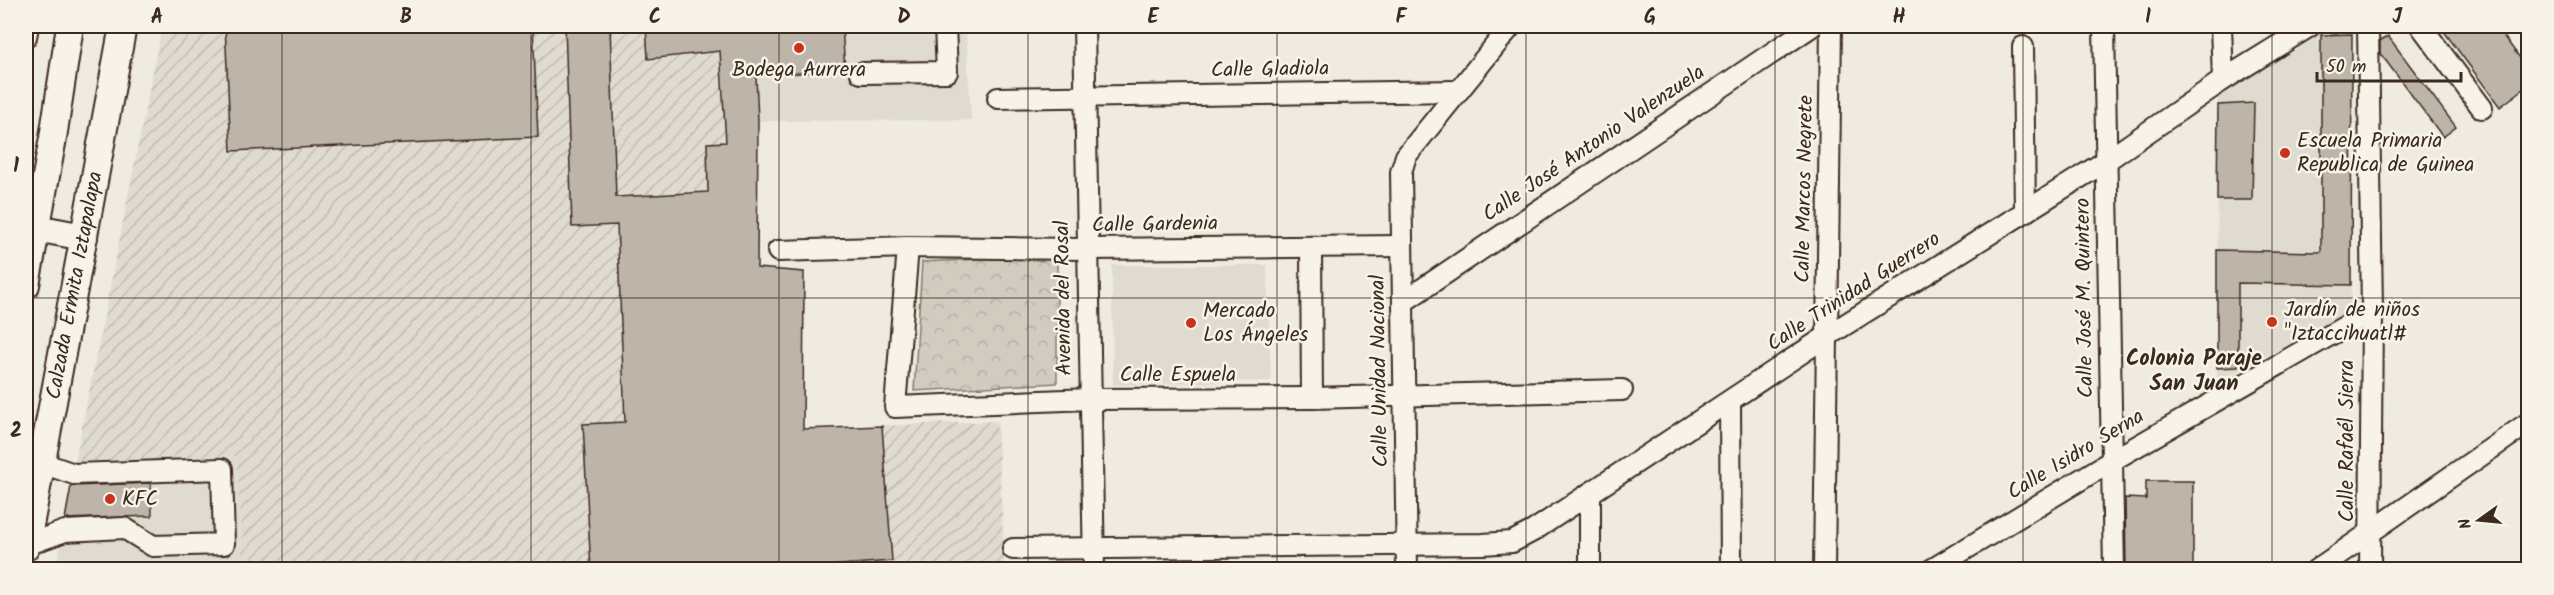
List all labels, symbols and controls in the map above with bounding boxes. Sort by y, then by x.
text: A [151,2,163,34]
text: B [400,2,412,34]
text: C [649,2,661,34]
text: D [897,2,911,34]
text: E [1147,2,1159,34]
text: F [1396,2,1408,34]
text: G [1644,2,1656,34]
text: H [1892,2,1906,34]
text: I [2145,2,2151,34]
text: J [2392,2,2403,34]
marker: Bodega Aurrera [792,41,806,55]
scale bar [2317,45,2461,83]
street label: Calle Gladiola [1211,52,1329,88]
text: 50 m [2326,53,2366,82]
place label: Bodega Aurrera [732,54,866,87]
street label: Calle José Antonio Valenzuela [1476,57,1712,231]
street label: Calle Marcos Negrete [1787,94,1823,283]
place label: Escuela Primaria Republica de Guinea [2297,125,2474,182]
marker: Escuela Primaria Republica de Guinea [2278,146,2292,160]
text: 1 [13,151,19,183]
street label: Calzada Ermita Iztapalapa [37,169,112,402]
street label: Calle José M. Quintero [2067,198,2103,398]
street label: Calle Gardenia [1092,207,1218,243]
street label: Avenida del Rosal [1046,220,1082,376]
street label: Calle Trinidad Guerrero [1761,223,1947,361]
street label: Calle Unidad Nacional [1362,274,1398,468]
place label: Jardín de niños "Iztaccihuatl# [2284,294,2420,351]
place label: Mercado Los Ángeles [1203,295,1308,352]
marker: Jardín de niños "Iztaccihuatl# [2265,315,2279,329]
marker: Mercado Los Ángeles [1184,316,1198,330]
district label: Colonia Paraje San Juan [2126,342,2262,402]
street label: Calle Espuela [1120,359,1236,392]
street label: Calle Rafaél Sierra [2331,360,2364,522]
street label: Calle Isidro Serna [2001,401,2151,509]
text: 2 [10,416,22,448]
place label: KFC [122,483,158,516]
north arrow [2449,490,2509,550]
marker: KFC [103,492,117,506]
text: N [2453,515,2479,532]

